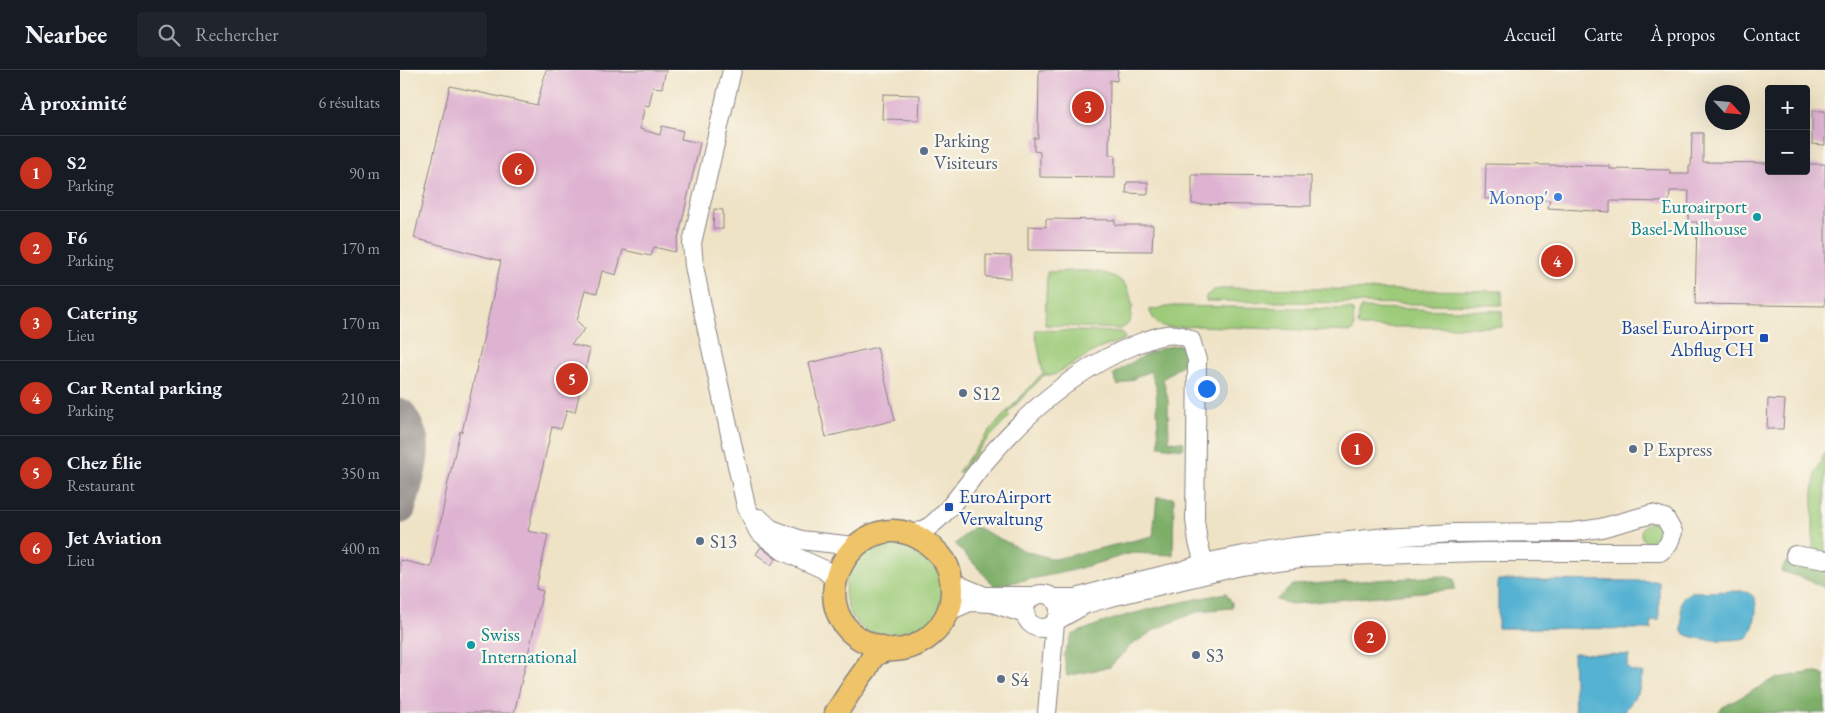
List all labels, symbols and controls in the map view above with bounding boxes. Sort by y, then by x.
search box [137,12,487,57]
text: Nearbee [25,19,107,50]
icon: search [155,21,183,49]
text: Rechercher [195,22,279,47]
text: Accueil [1504,23,1556,46]
text: Carte [1584,23,1623,46]
text: À propos [1651,23,1715,46]
text: Contact [1743,23,1800,46]
north arrow [1705,85,1750,130]
map controls [1765,85,1810,175]
button: + [1765,85,1810,130]
pin: 3 [1072,88,1104,126]
text: À proximité [20,89,127,116]
text: 6 résultats [318,92,380,113]
place label: Parking Visiteurs [934,128,998,175]
button: − [1765,130,1810,175]
marker: Parking Visiteurs [918,145,930,157]
text: S2 [67,150,86,175]
pin: 6 [502,150,534,188]
text: 1 [32,163,40,184]
text: 90 m [349,163,380,184]
text: Parking [67,175,114,196]
place label: Monop' [1489,185,1548,210]
marker: Monop' [1552,191,1564,203]
place label: Euroairport Basel-Mulhouse [1631,194,1747,241]
marker: Euroairport Basel-Mulhouse [1751,211,1763,223]
text: F6 [67,225,87,250]
text: 2 [32,238,40,259]
text: 170 m [341,238,380,259]
pin: 4 [1541,242,1573,280]
text: Parking [67,250,114,271]
text: Catering [67,300,137,325]
text: 3 [32,313,40,334]
text: 170 m [341,313,380,334]
place label: Basel EuroAirport Abflug CH [1621,315,1754,362]
text: Lieu [67,325,95,346]
marker: Basel EuroAirport Abflug CH [1758,332,1770,344]
pin: 5 [556,360,588,398]
text: Car Rental parking [67,375,222,400]
your location [1194,376,1220,402]
place label: S12 [973,381,1000,406]
marker: S12 [957,387,969,399]
text: 4 [32,388,40,409]
text: 210 m [341,388,380,409]
text: Parking [67,400,114,421]
pin: 1 [1341,430,1373,468]
place label: P Express [1643,437,1712,462]
marker: P Express [1627,443,1639,455]
text: Chez Élie [67,450,142,475]
text: 5 [32,463,40,484]
text: 350 m [341,463,380,484]
text: Restaurant [67,475,135,496]
place label: EuroAirport Verwaltung [959,484,1051,531]
marker: EuroAirport Verwaltung [943,501,955,513]
text: Jet Aviation [67,525,162,550]
place label: S13 [710,529,737,554]
marker: S13 [694,535,706,547]
text: 6 [32,538,40,559]
text: 400 m [341,538,380,559]
text: Lieu [67,550,95,571]
pin: 2 [1354,618,1386,656]
place label: Swiss International [481,622,577,669]
marker: Swiss International [465,639,477,651]
place label: S3 [1206,643,1224,668]
marker: S3 [1190,649,1202,661]
place label: S4 [1011,667,1030,692]
marker: S4 [995,673,1007,685]

